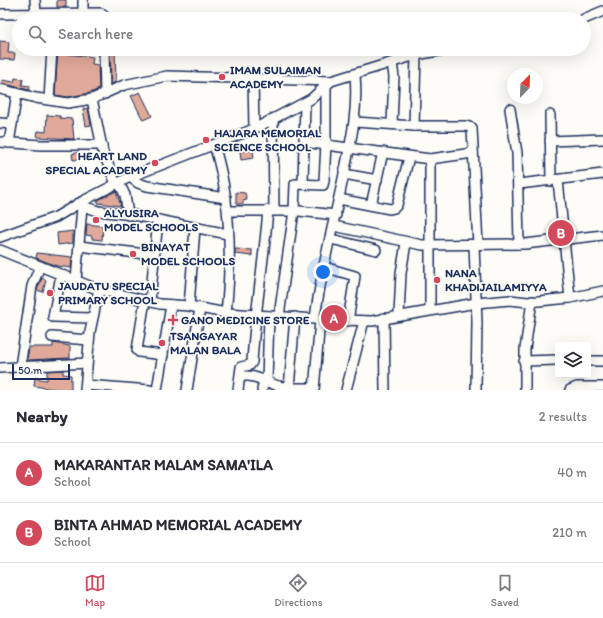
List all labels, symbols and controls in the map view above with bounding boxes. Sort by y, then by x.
search box [12,12,591,56]
icon: search [26,23,48,45]
text: Search here [58,25,133,43]
place label: IMAM SULAIMAN ACADEMY [229,63,321,91]
north arrow [507,68,543,104]
marker: IMAM SULAIMAN ACADEMY [217,72,227,82]
place label: HAJARA MEMORIAL SCIENCE SCHOOL [214,126,322,154]
marker: HAJARA MEMORIAL SCIENCE SCHOOL [201,135,211,145]
place label: HEART LAND SPECIAL ACADEMY [46,149,147,177]
marker: HEART LAND SPECIAL ACADEMY [150,158,160,168]
place label: ALYUSIRA MODEL SCHOOLS [103,206,198,234]
marker: ALYUSIRA MODEL SCHOOLS [91,215,101,225]
pin: B [548,218,574,248]
place label: BINAYAT MODEL SCHOOLS [141,240,235,268]
marker: BINAYAT MODEL SCHOOLS [128,249,138,259]
your location [313,262,333,282]
place label: NANA KHADIJAILAMIYYA [445,266,547,294]
marker: NANA KHADIJAILAMIYYA [432,275,442,285]
place label: JAUDATU SPECIAL PRIMARY SCHOOL [57,279,159,307]
marker: JAUDATU SPECIAL PRIMARY SCHOOL [45,288,55,298]
pin: A [321,303,347,333]
place label: GANO MEDICINE STORE [181,313,310,327]
marker: GANO MEDICINE STORE [168,315,178,325]
place label: TSANGAYAR MALAN BALA [169,329,241,357]
marker: TSANGAYAR MALAN BALA [157,338,167,348]
map controls [555,342,591,378]
button: layers [555,342,591,378]
scale bar [12,362,70,381]
text: 50 m [18,364,42,377]
text: Nearby [16,406,68,426]
text: 2 results [539,409,587,424]
text: MAKARANTAR MALAM SAMA'ILA [54,456,273,474]
text: A [25,465,33,480]
text: 40 m [557,465,587,480]
text: School [54,474,91,489]
text: BINTA AHMAD MEMORIAL ACADEMY [54,516,302,534]
text: B [25,525,33,540]
text: 210 m [552,525,587,540]
text: School [54,534,91,549]
tab: Map [84,572,106,609]
tab: Directions [274,572,323,609]
tab: Saved [491,572,519,609]

